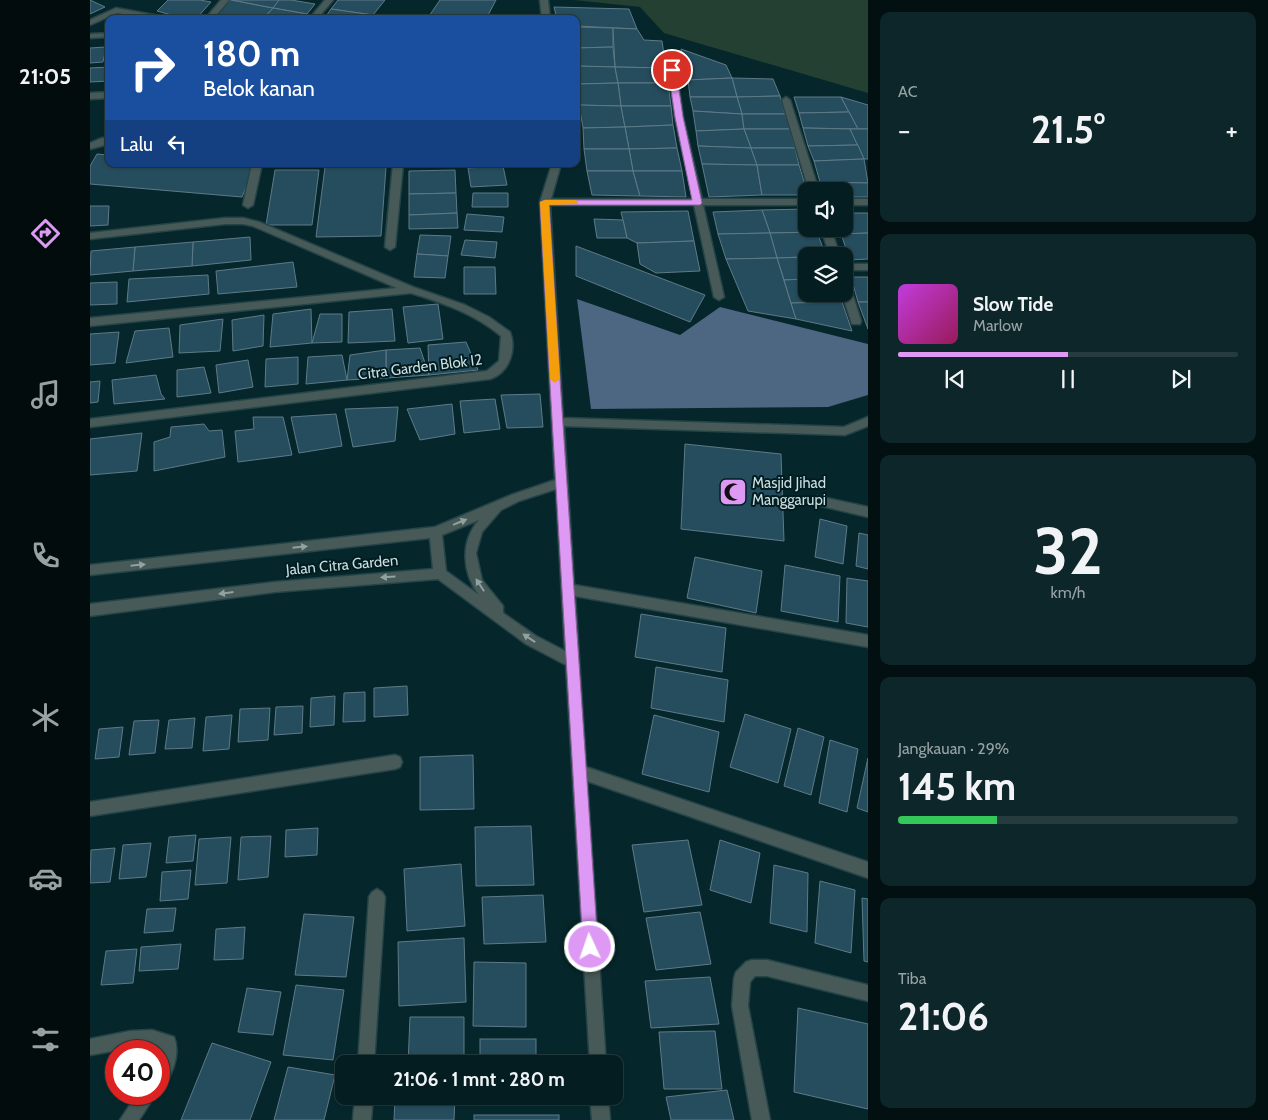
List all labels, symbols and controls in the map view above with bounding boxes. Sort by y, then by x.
text: 180 m [203,32,300,75]
icon: right [120,35,185,100]
pin [651,49,693,91]
icon: arrive [658,56,686,84]
text: 21:05 [19,63,71,90]
text: Belok kanan [203,75,315,102]
text: AC [898,82,918,101]
text: 21.5° [1031,106,1105,153]
text: − [898,113,910,147]
text: + [1226,113,1238,147]
icon: left [163,130,191,158]
text: Lalu [120,133,153,156]
map controls [798,182,853,302]
button: sound [798,182,853,237]
icon: directions [28,216,63,251]
button: layers [798,247,853,302]
text: Slow Tide [973,293,1053,316]
text: Marlow [973,316,1023,335]
street label: Citra Garden Blok I2 [357,350,483,384]
icon: previous [941,365,969,393]
icon: pause [1054,365,1082,393]
icon: next [1167,365,1195,393]
icon: music [28,377,63,412]
place label: Masjid Jihad Manggarupi [752,474,826,509]
mosque icon: Masjid Jihad Manggarupi [718,477,748,507]
text: 32 [1033,511,1103,590]
one-way arrow [453,518,468,526]
icon: phone [28,538,63,573]
one-way arrow [292,543,308,551]
street label: Jalan Citra Garden [284,551,399,579]
one-way arrow [131,561,147,569]
one-way arrow [379,573,395,581]
one-way arrow [475,579,484,592]
text: km/h [1050,583,1086,602]
one-way arrow [218,589,234,597]
one-way arrow [522,633,536,643]
icon: climate [28,700,63,735]
text: Jangkauan · 29% [898,739,1009,758]
text: 145 km [898,763,1016,810]
icon: car [28,861,63,896]
position arrow [563,920,615,972]
text: Tiba [898,969,926,988]
text: 21:06 [898,993,989,1040]
icon: filters [28,1022,63,1057]
speed limit sign: 40 [105,1040,170,1105]
text: 21:06 · 1 mnt · 280 m [393,1068,565,1091]

